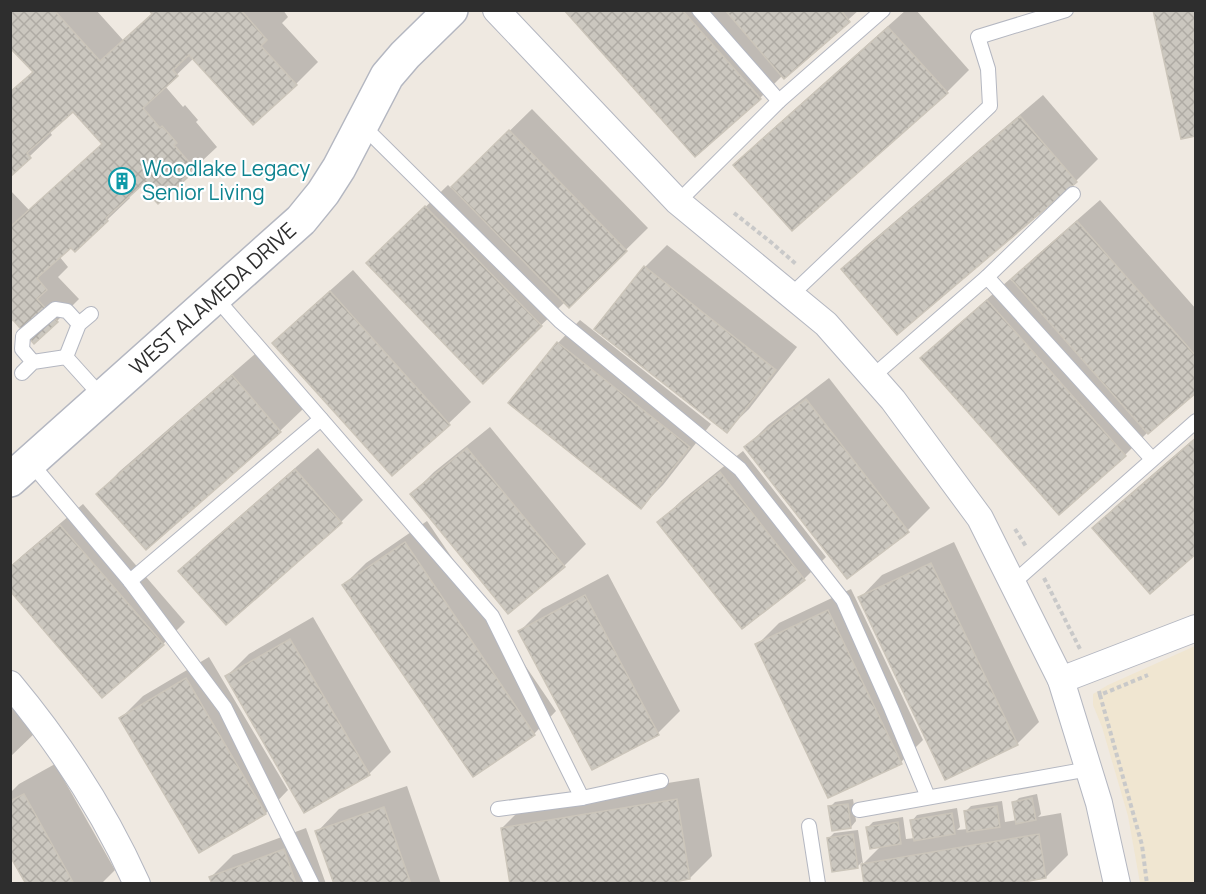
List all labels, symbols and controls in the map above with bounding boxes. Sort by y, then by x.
place label: Woodlake Legacy Senior Living [142,154,310,206]
building icon: Woodlake Legacy Senior Living [107,166,137,196]
street label: WEST ALAMEDA DRIVE [123,216,302,381]

